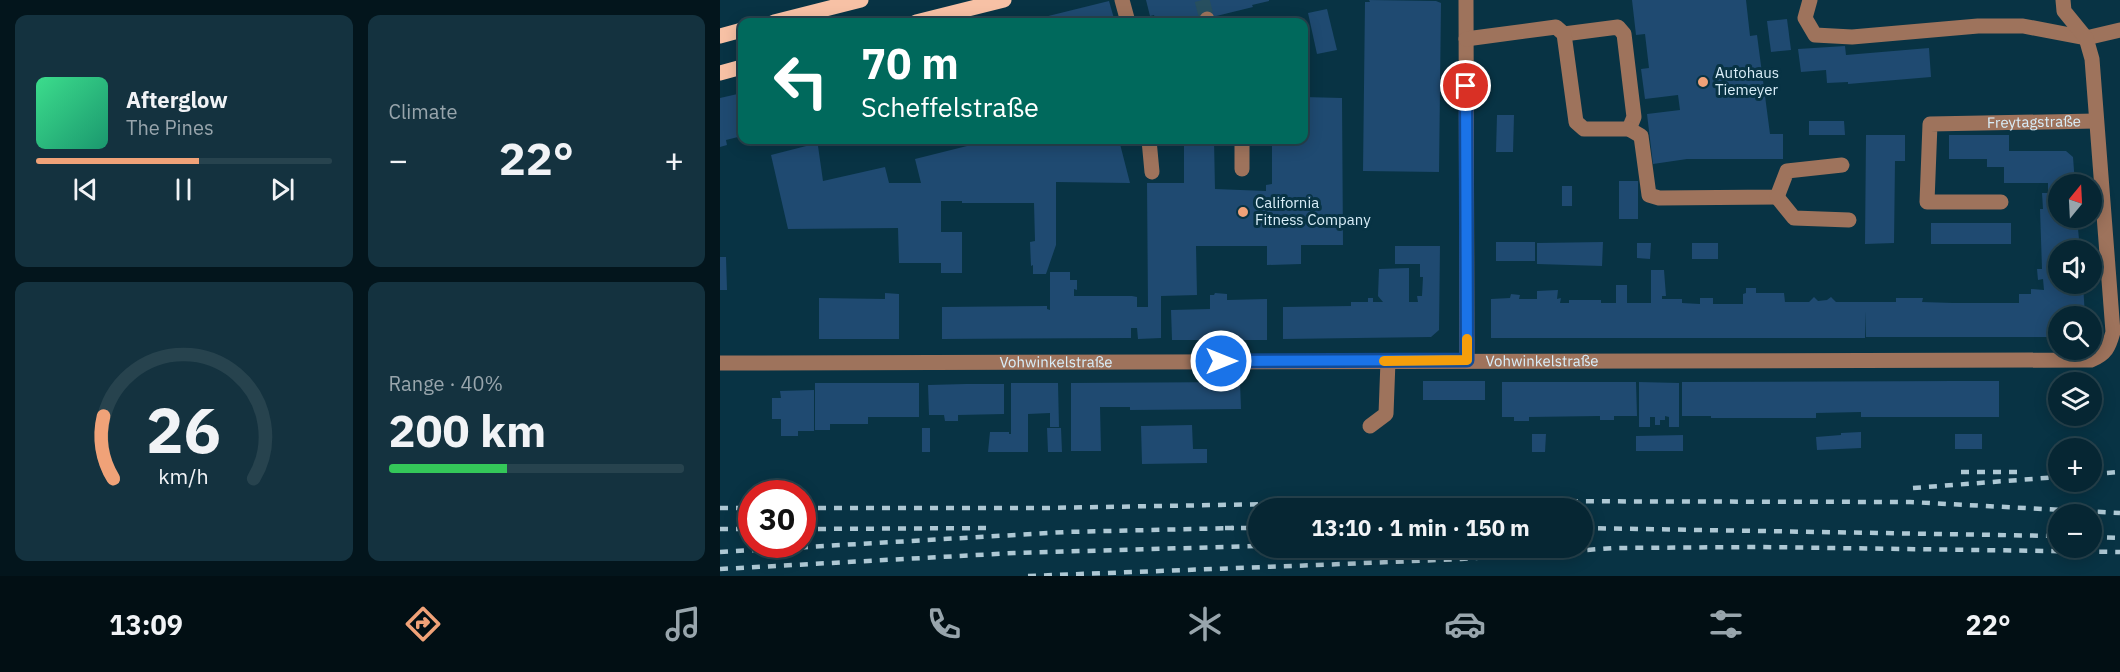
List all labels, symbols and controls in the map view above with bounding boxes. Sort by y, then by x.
text: 70 m [861,36,959,91]
icon: left [762,42,840,120]
pin [1440,60,1491,111]
place label: Autohaus Tiemeyer [1715,63,1779,99]
icon: arrive [1449,69,1482,102]
marker: Autohaus Tiemeyer [1696,75,1710,89]
text: Afterglow [126,85,228,114]
text: Scheffelstraße [861,89,1039,124]
text: Climate [389,98,457,125]
street label: Freytagstraße [1987,111,2081,132]
text: The Pines [126,114,214,141]
text: 22° [499,129,574,187]
text: − [389,138,408,181]
text: + [664,138,684,181]
icon: previous [69,173,102,206]
icon: pause [167,173,200,206]
icon: next [266,173,299,206]
north arrow [2048,174,2102,228]
map controls [2048,174,2102,558]
place label: California Fitness Company [1255,193,1371,229]
marker: California Fitness Company [1236,205,1250,219]
button: sound [2048,240,2102,294]
button: search [2048,306,2102,360]
position arrow [1189,329,1253,393]
street label: Vohwinkelstraße [1485,351,1599,370]
street label: Vohwinkelstraße [999,352,1113,371]
text: Range · 40% [389,370,503,397]
button: layers [2048,372,2102,426]
text: 26 [146,389,221,470]
text: 200 km [389,401,546,459]
button: + [2048,438,2102,492]
text: km/h [159,462,209,490]
speed limit sign: 30 [738,480,816,558]
button: − [2048,504,2102,558]
text: 13:10 · 1 min · 150 m [1311,513,1530,542]
icon: directions [402,603,444,645]
icon: music [662,603,704,645]
icon: phone [923,603,965,645]
icon: climate [1184,603,1226,645]
icon: car [1444,603,1486,645]
icon: filters [1705,603,1747,645]
text: 13:09 [109,607,183,642]
text: 22° [1966,607,2011,642]

